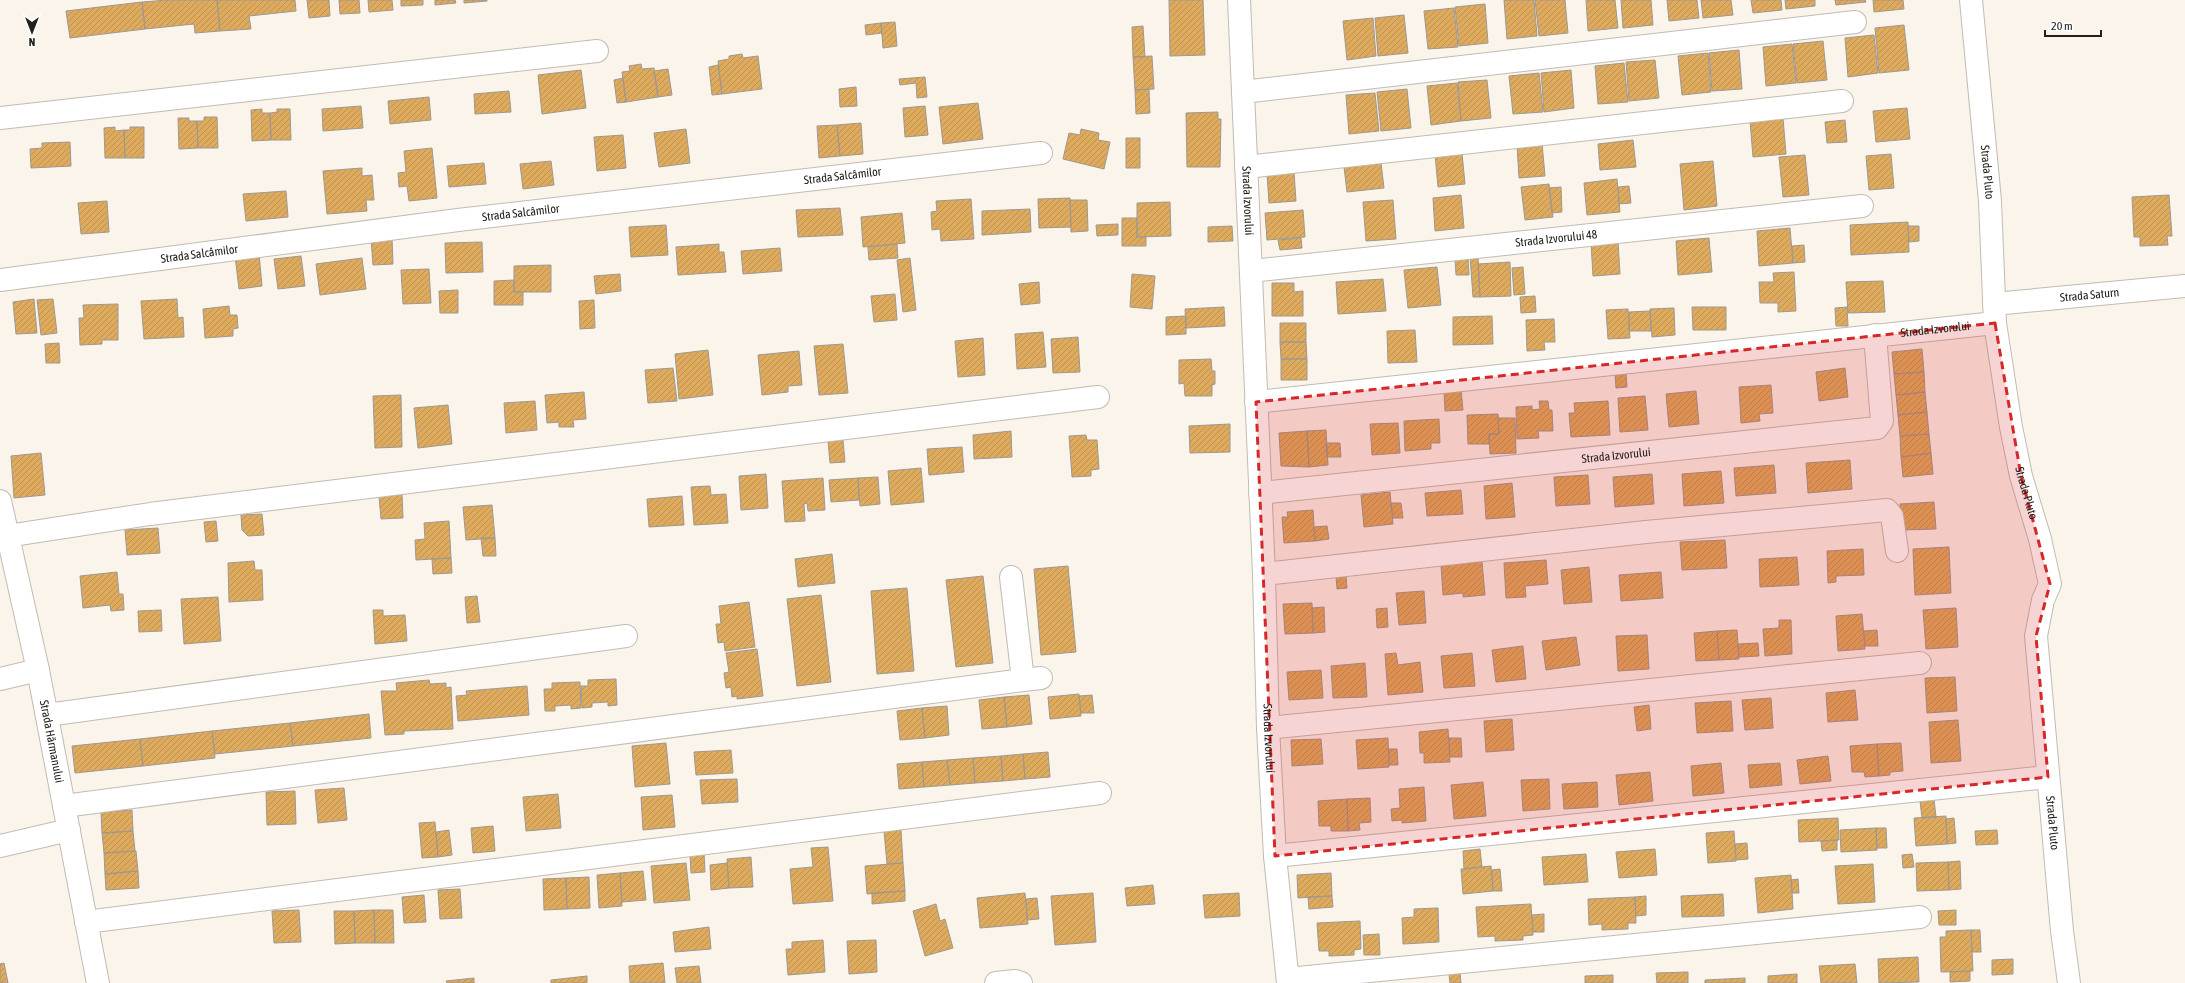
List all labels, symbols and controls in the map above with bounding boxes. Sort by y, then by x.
north arrow [12,12,52,52]
scale bar [2045,12,2101,38]
text: 20 m [2051,19,2073,33]
text: N [29,36,35,48]
street label: Strada Pluto [1978,145,1997,200]
street label: Strada Salcâmilor [803,164,882,187]
street label: Strada Izvorului [1239,166,1256,236]
street label: Strada Salcâmilor [481,201,561,224]
street label: Strada Izvorului 48 [1515,227,1598,250]
street label: Strada Salcâmilor [160,242,239,266]
street label: Strada Saturn [2059,285,2120,305]
street label: Strada Izvorului [1900,319,1970,340]
street label: Strada Izvorului [1581,445,1651,466]
street label: Strada Pluto [2012,465,2041,521]
street label: Strada Hărmanului [37,699,66,784]
street label: Strada Izvorului [1260,704,1277,773]
street label: Strada Pluto [2043,795,2062,851]

